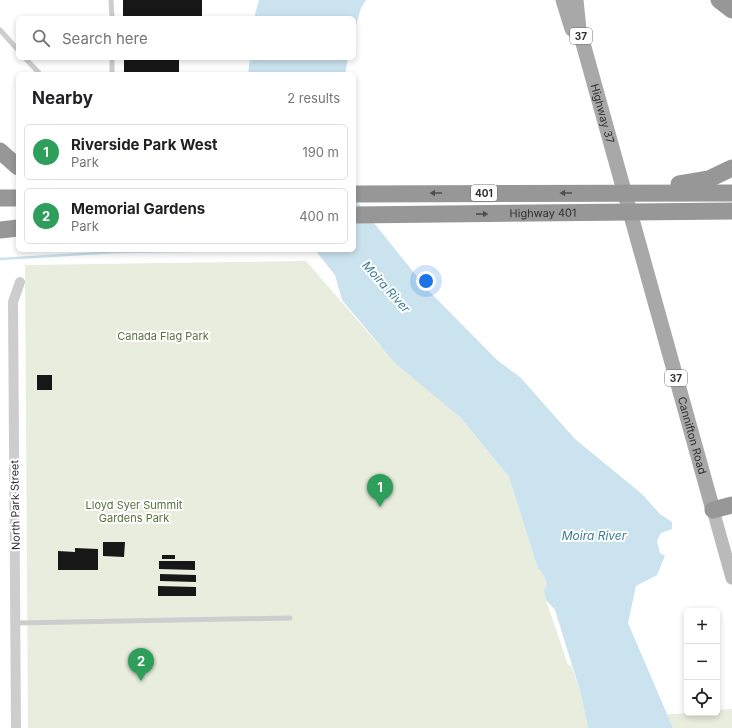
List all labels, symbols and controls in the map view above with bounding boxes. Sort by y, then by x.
search box [16,16,356,60]
icon: search [30,27,52,49]
road number: 37 [570,28,592,44]
text: Search here [62,29,148,48]
street label: Highway 37 [588,82,618,145]
text: Nearby [32,88,93,108]
text: 2 results [287,90,340,106]
text: Riverside Park West [71,135,218,154]
text: 1 [43,144,49,160]
text: 190 m [302,144,339,160]
text: Park [71,154,99,170]
road number: 401 [471,185,497,201]
one-way arrow [429,190,442,196]
one-way arrow [559,190,572,196]
text: Memorial Gardens [71,199,205,218]
street label: Highway 401 [509,206,577,220]
text: 2 [42,208,50,224]
text: 400 m [299,208,339,224]
one-way arrow [476,211,489,217]
text: Park [71,218,99,234]
water label: Moira River [359,258,414,316]
your location [416,271,436,291]
park label: Canada Flag Park [117,329,209,343]
road number: 37 [665,370,687,386]
street label: Cannifton Road [675,395,710,476]
street label: North Park Street [7,459,23,550]
pin: 1 [367,474,393,507]
park label: Lloyd Syer Summit Gardens Park [86,498,183,525]
water label: Moira River [562,528,627,543]
map controls [684,608,720,716]
button: + [684,608,720,644]
button: − [684,644,720,680]
pin: 2 [128,648,154,681]
button: locate [684,680,720,716]

